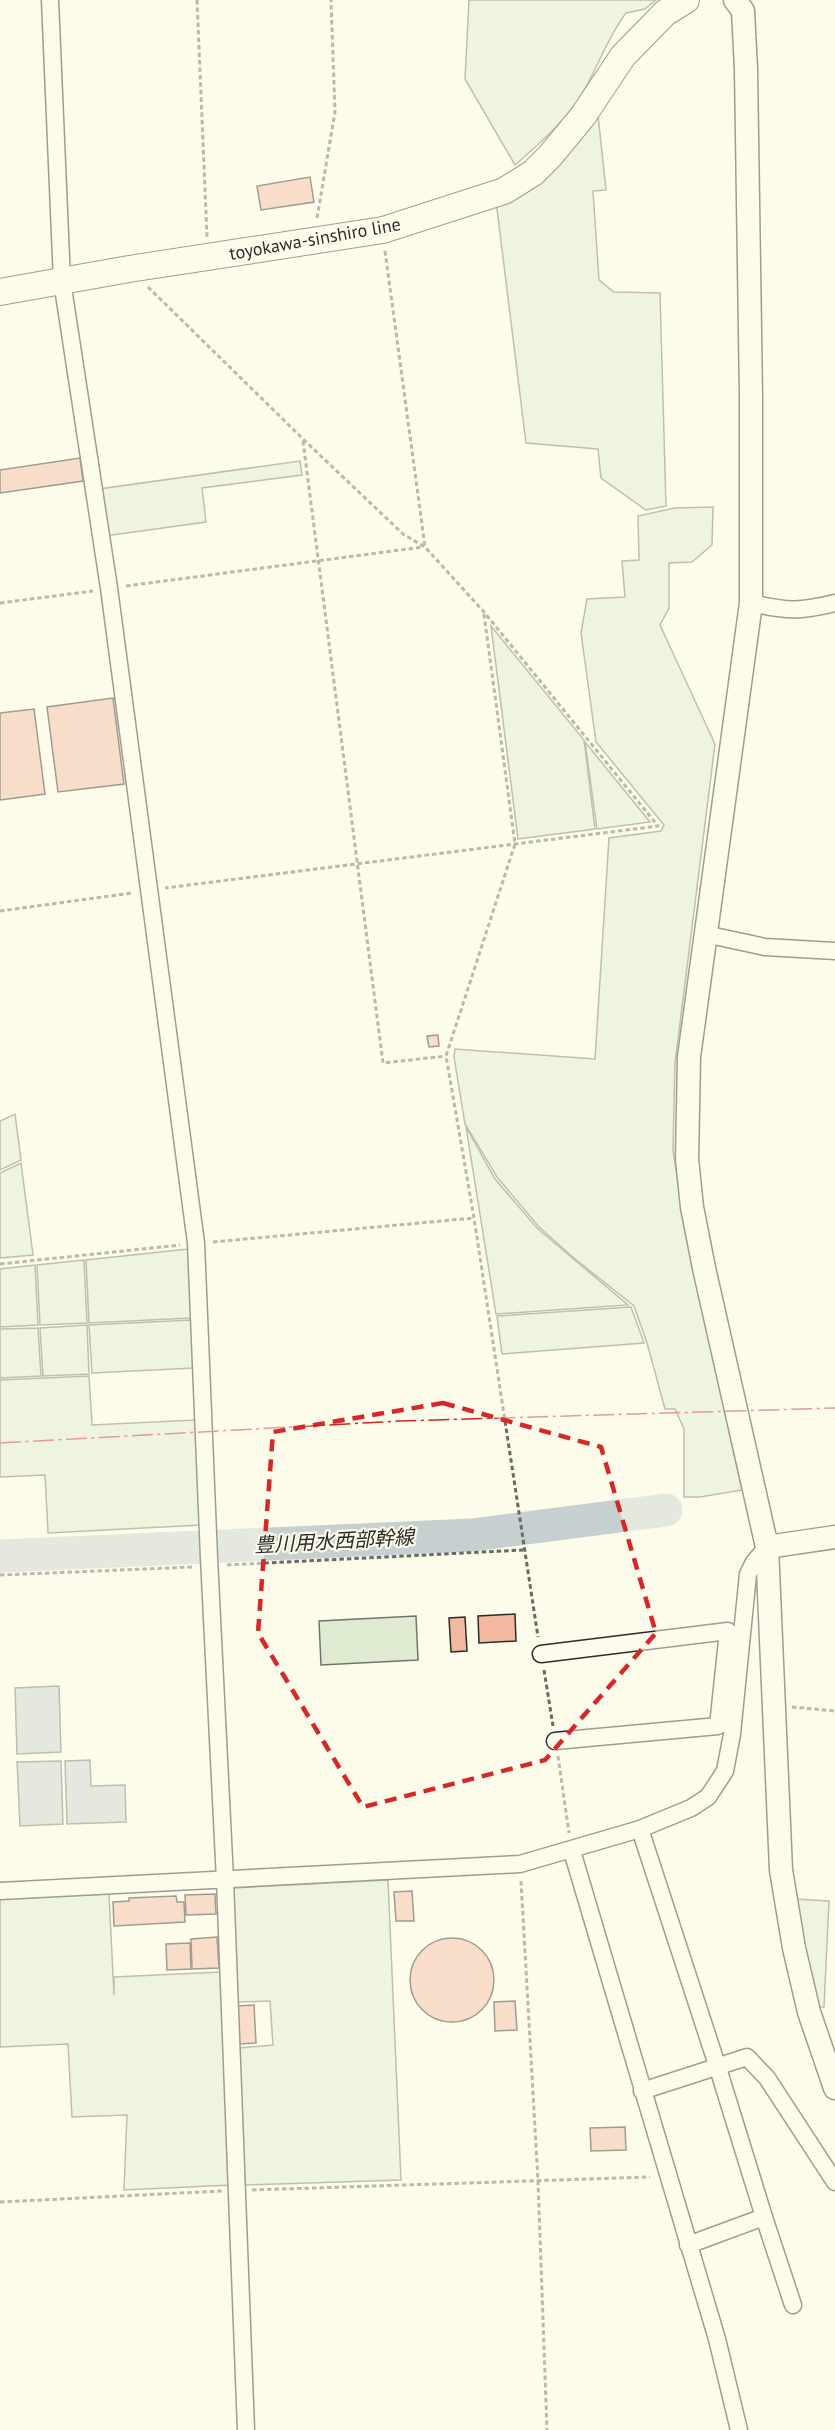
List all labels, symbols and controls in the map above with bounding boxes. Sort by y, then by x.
street label: toyokawa-sinshiro line [227,212,402,265]
water label: 豊川用水西部幹線 [253,1524,418,1558]

